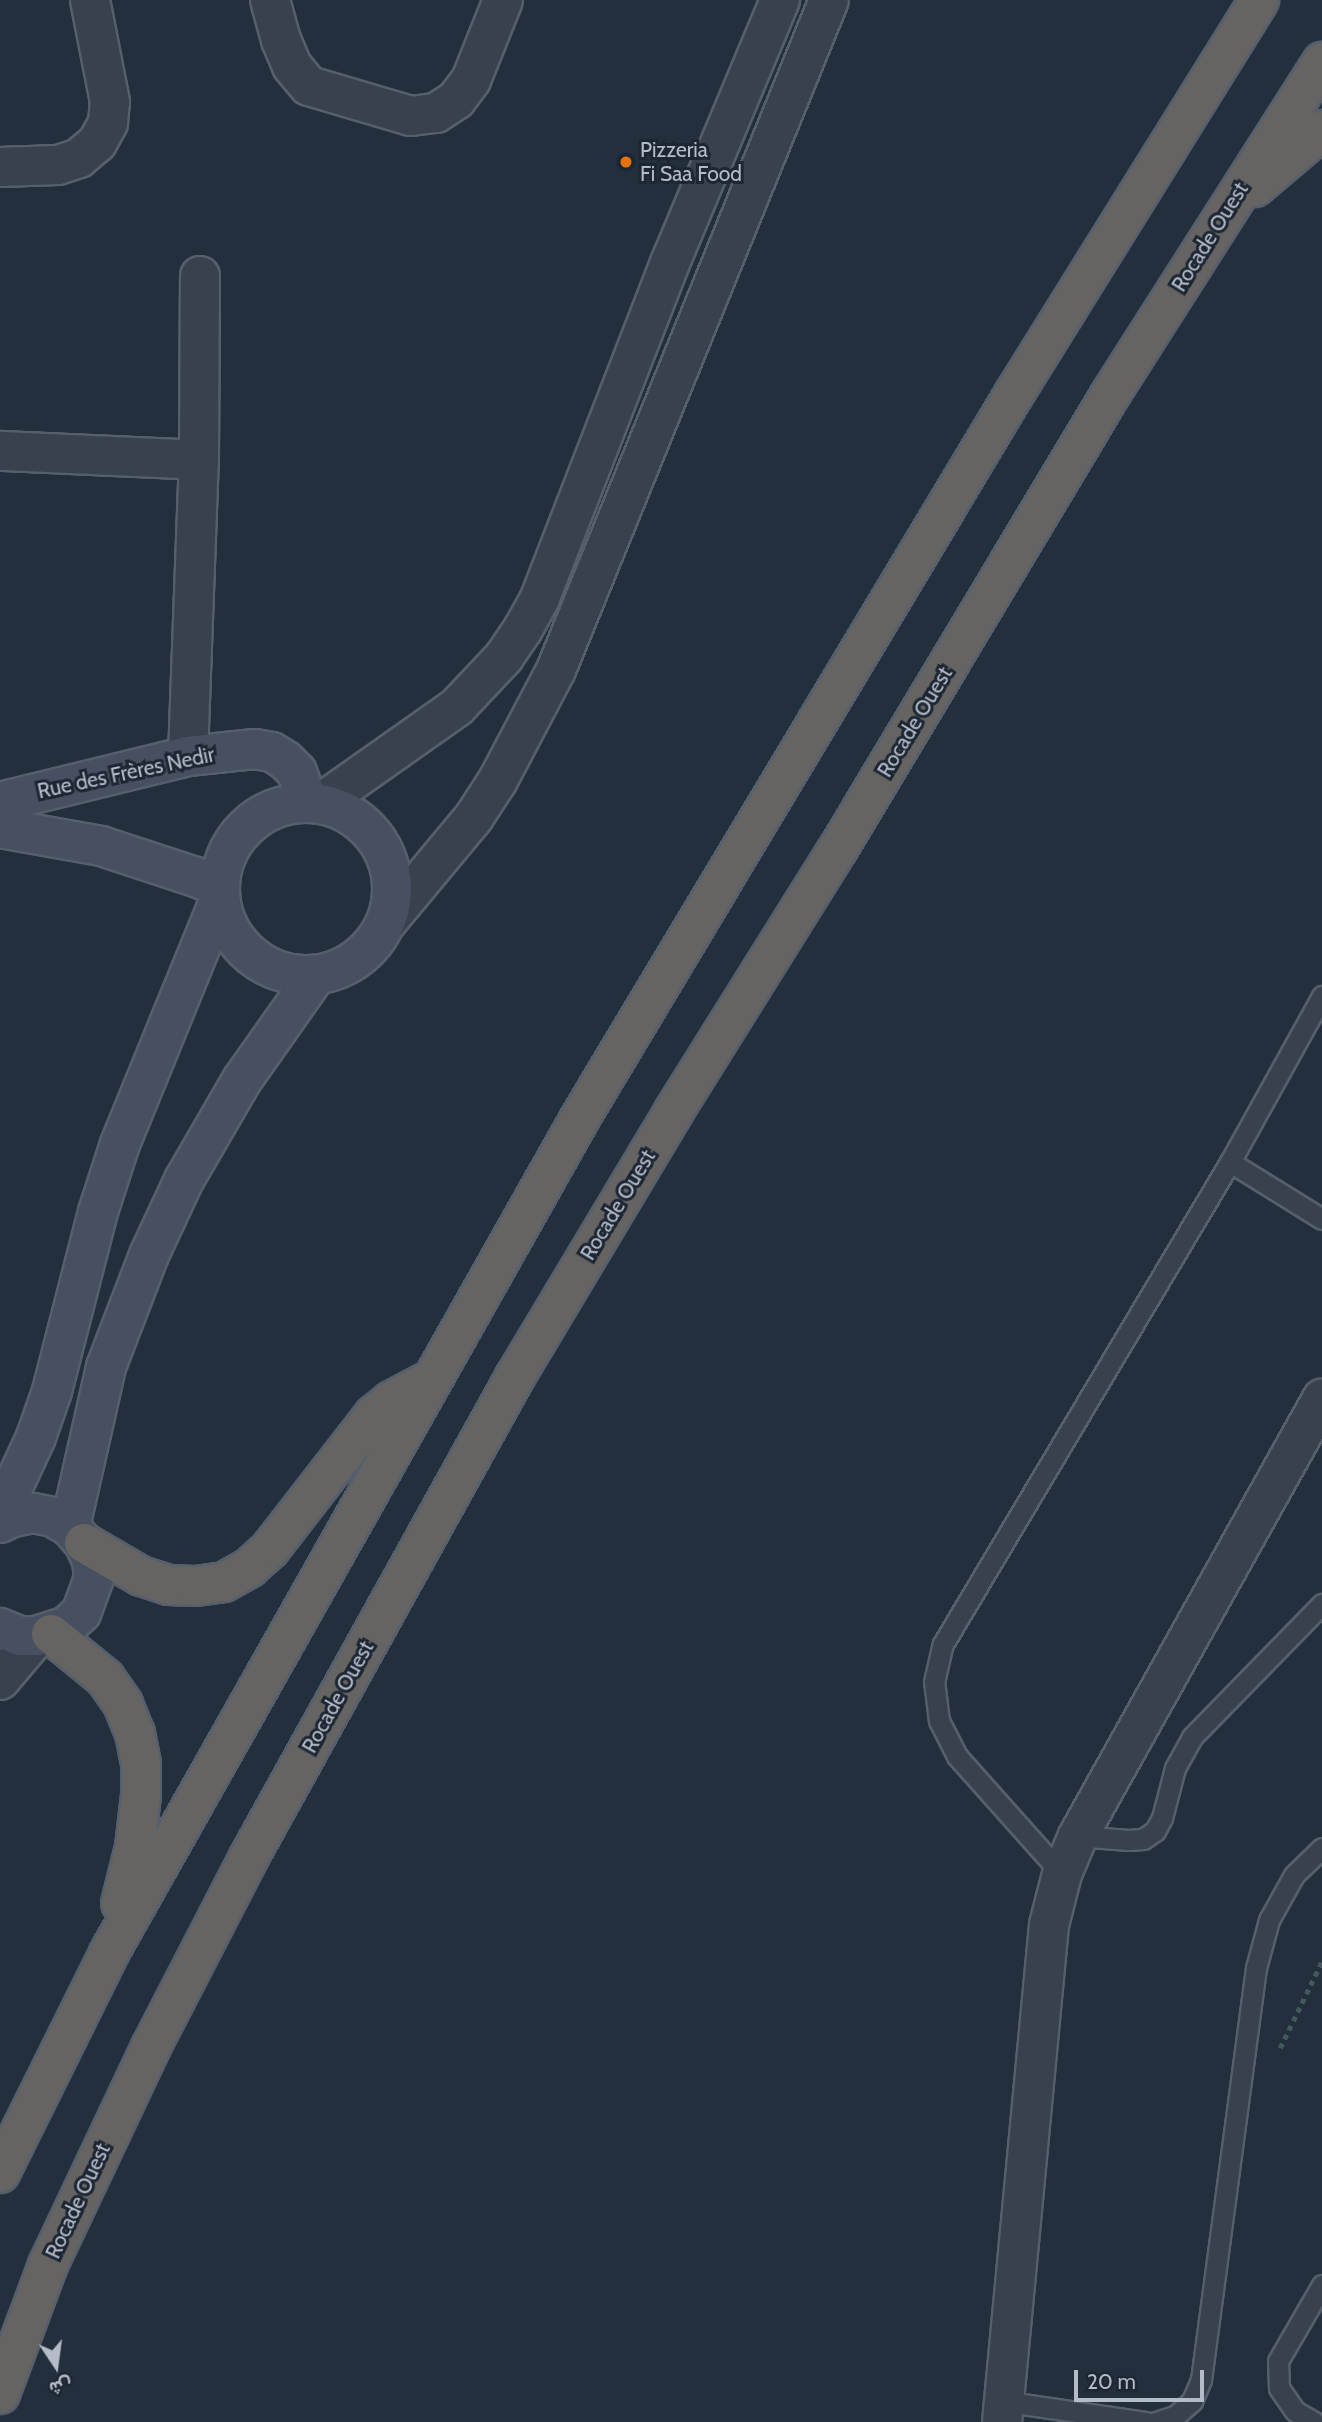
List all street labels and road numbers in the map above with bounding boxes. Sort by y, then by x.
street label: Rocade Ouest [1166,178,1254,296]
street label: Rocade Ouest [872,662,958,782]
street label: Rue des Frères Nedir [35,742,217,804]
street label: Rocade Ouest [575,1145,661,1265]
street label: Rocade Ouest [297,1637,379,1757]
street label: Rocade Ouest [40,2139,116,2263]

